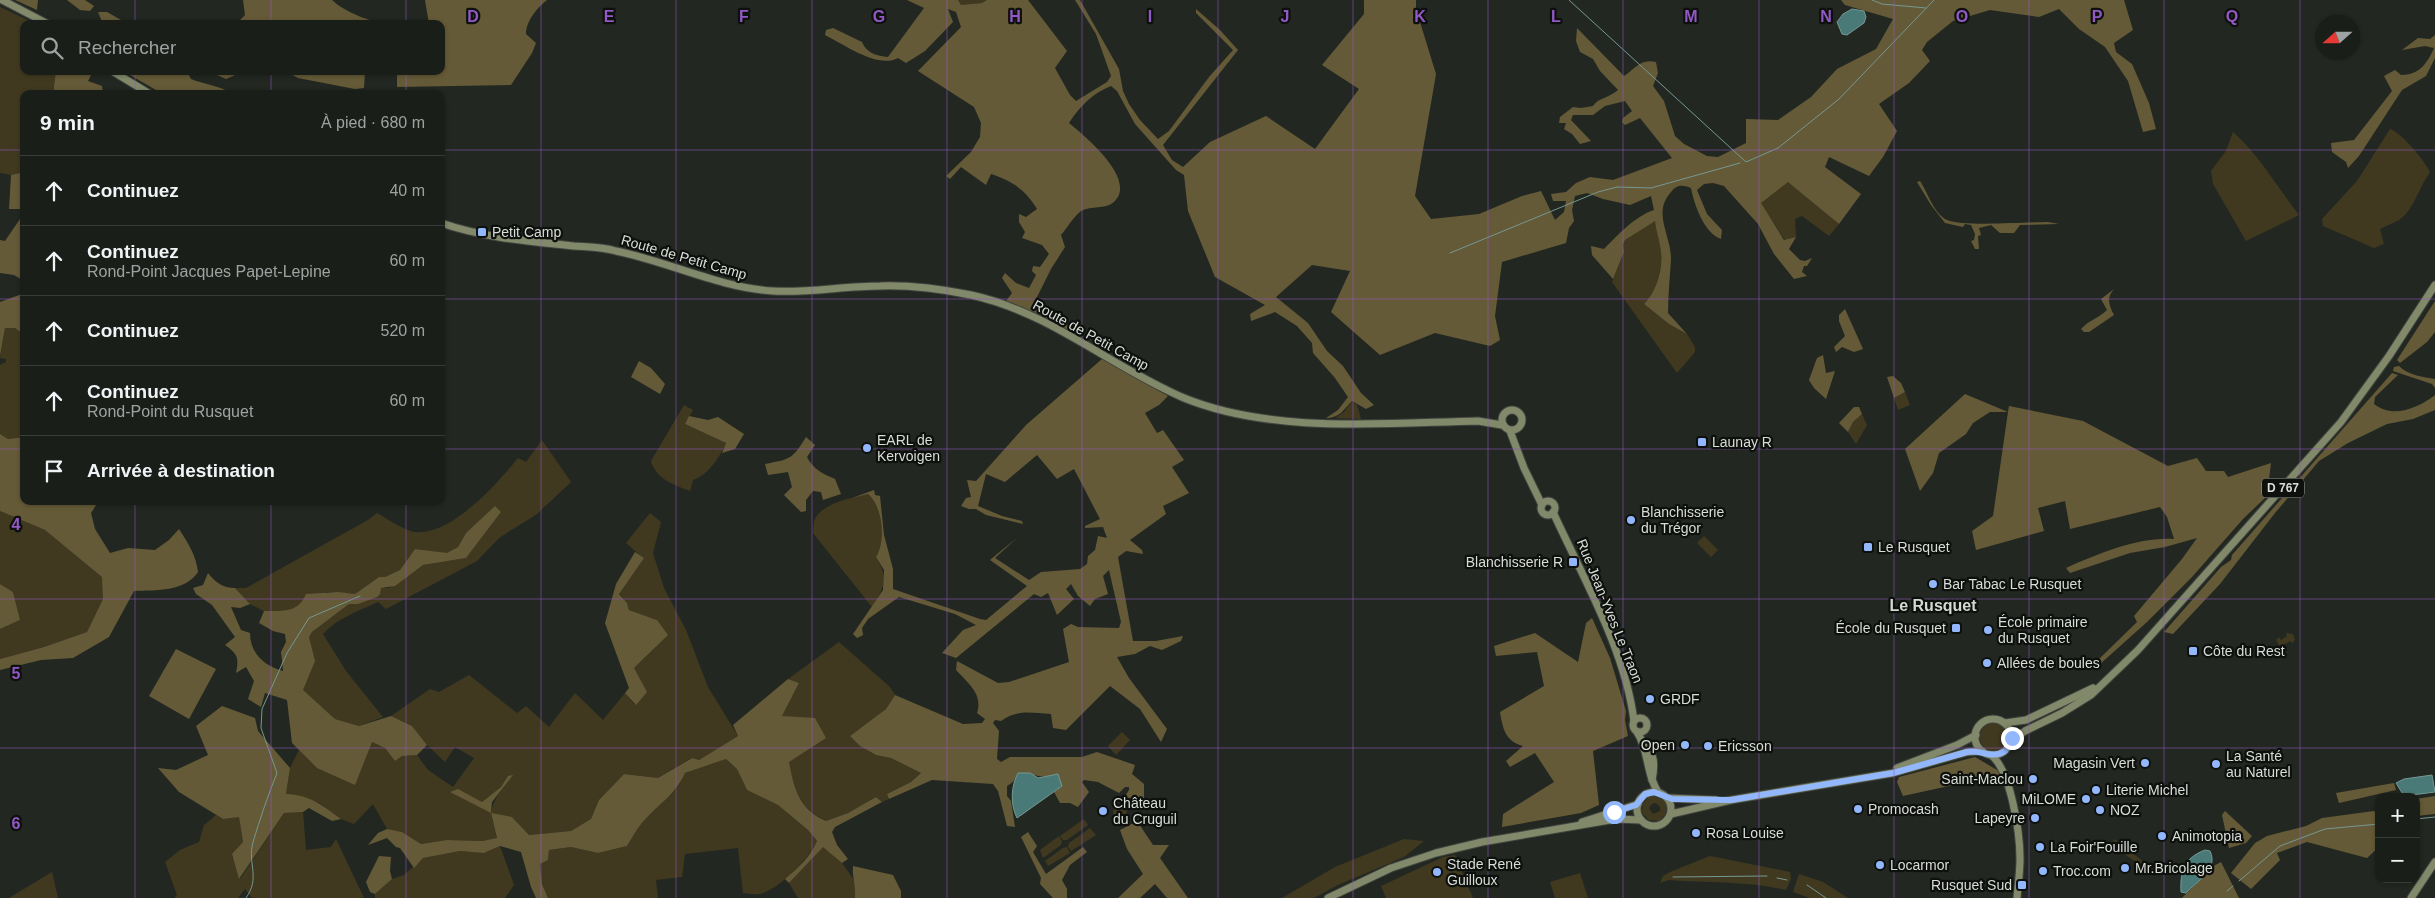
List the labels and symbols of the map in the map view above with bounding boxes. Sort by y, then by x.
text: D [467,8,479,25]
text: E [604,8,615,25]
text: F [739,8,749,25]
text: G [873,8,885,25]
text: H [1009,8,1021,25]
text: I [1148,8,1152,25]
text: J [1281,8,1289,25]
text: K [1414,8,1426,25]
text: L [1551,8,1561,25]
text: M [1684,8,1698,25]
text: N [1820,8,1832,25]
text: O [1956,8,1968,25]
text: P [2092,8,2103,25]
text: Q [2226,8,2238,25]
north arrow [2315,15,2360,60]
place label: Petit Camp [492,224,561,240]
marker: Petit Camp [476,226,488,238]
street label: Route de Petit Camp [619,231,749,283]
street label: Route de Petit Camp [1030,296,1152,374]
place label: EARL de Kervoigen [877,432,940,464]
place label: Launay R [1712,434,1772,450]
marker: Launay R [1696,436,1708,448]
marker: EARL de Kervoigen [861,442,873,454]
road number: D 767 [2262,478,2304,498]
place label: Blanchisserie du Trégor [1641,504,1724,536]
marker: Blanchisserie du Trégor [1625,514,1637,526]
text: 4 [12,516,21,533]
street label: Rue Jean-Yves Le Traon [1574,537,1646,685]
place label: Le Rusquet [1878,539,1950,555]
marker: Le Rusquet [1862,541,1874,553]
place label: Blanchisserie R [1466,554,1563,570]
marker: Blanchisserie R [1567,556,1579,568]
place label: Bar Tabac Le Rusquet [1943,576,2081,592]
marker: Bar Tabac Le Rusquet [1927,578,1939,590]
district label: Le Rusquet [1889,597,1977,614]
place label: École primaire du Rusquet [1998,614,2088,646]
place label: École du Rusquet [1835,620,1946,636]
marker: École du Rusquet [1950,622,1962,634]
marker: École primaire du Rusquet [1982,624,1994,636]
place label: Côte du Rest [2203,643,2285,659]
marker: Côte du Rest [2187,645,2199,657]
place label: Allées de boules [1997,655,2100,671]
marker: Allées de boules [1981,657,1993,669]
text: 5 [12,665,21,682]
place label: GRDF [1660,691,1700,707]
marker: GRDF [1644,693,1656,705]
route end [2001,727,2024,750]
place label: Open [1641,737,1675,753]
place label: Ericsson [1718,738,1772,754]
marker: Open [1679,739,1691,751]
marker: Ericsson [1702,740,1714,752]
place label: La Santé au Naturel [2226,748,2291,780]
place label: Magasin Vert [2053,755,2135,771]
marker: Magasin Vert [2139,757,2151,769]
marker: La Santé au Naturel [2210,758,2222,770]
place label: Saint-Maclou [1941,771,2023,787]
marker: Saint-Maclou [2027,773,2039,785]
place label: Literie Michel [2106,782,2188,798]
marker: Literie Michel [2090,784,2102,796]
place label: MiLOME [2022,791,2076,807]
marker: MiLOME [2080,793,2092,805]
place label: Château du Cruguil [1113,795,1177,827]
route start [1603,801,1626,824]
place label: Promocash [1868,801,1939,817]
place label: NOZ [2110,802,2140,818]
marker: Promocash [1852,803,1864,815]
marker: NOZ [2094,804,2106,816]
marker: Château du Cruguil [1097,805,1109,817]
place label: Lapeyre [1974,810,2025,826]
marker: Lapeyre [2029,812,2041,824]
text: 6 [12,815,21,832]
place label: Rosa Louise [1706,825,1784,841]
marker: Rosa Louise [1690,827,1702,839]
place label: Animotopia [2172,828,2242,844]
marker: Animotopia [2156,830,2168,842]
place label: La Foir'Fouille [2050,839,2138,855]
marker: La Foir'Fouille [2034,841,2046,853]
place label: Stade René Guilloux [1447,856,1521,888]
place label: Locarmor [1890,857,1949,873]
marker: Locarmor [1874,859,1886,871]
place label: Mr.Bricolage [2135,860,2213,876]
marker: Mr.Bricolage [2119,862,2131,874]
place label: Troc.com [2053,863,2111,879]
marker: Troc.com [2037,865,2049,877]
marker: Stade René Guilloux [1431,866,1443,878]
place label: Rusquet Sud [1931,877,2012,893]
marker: Rusquet Sud [2016,879,2028,891]

